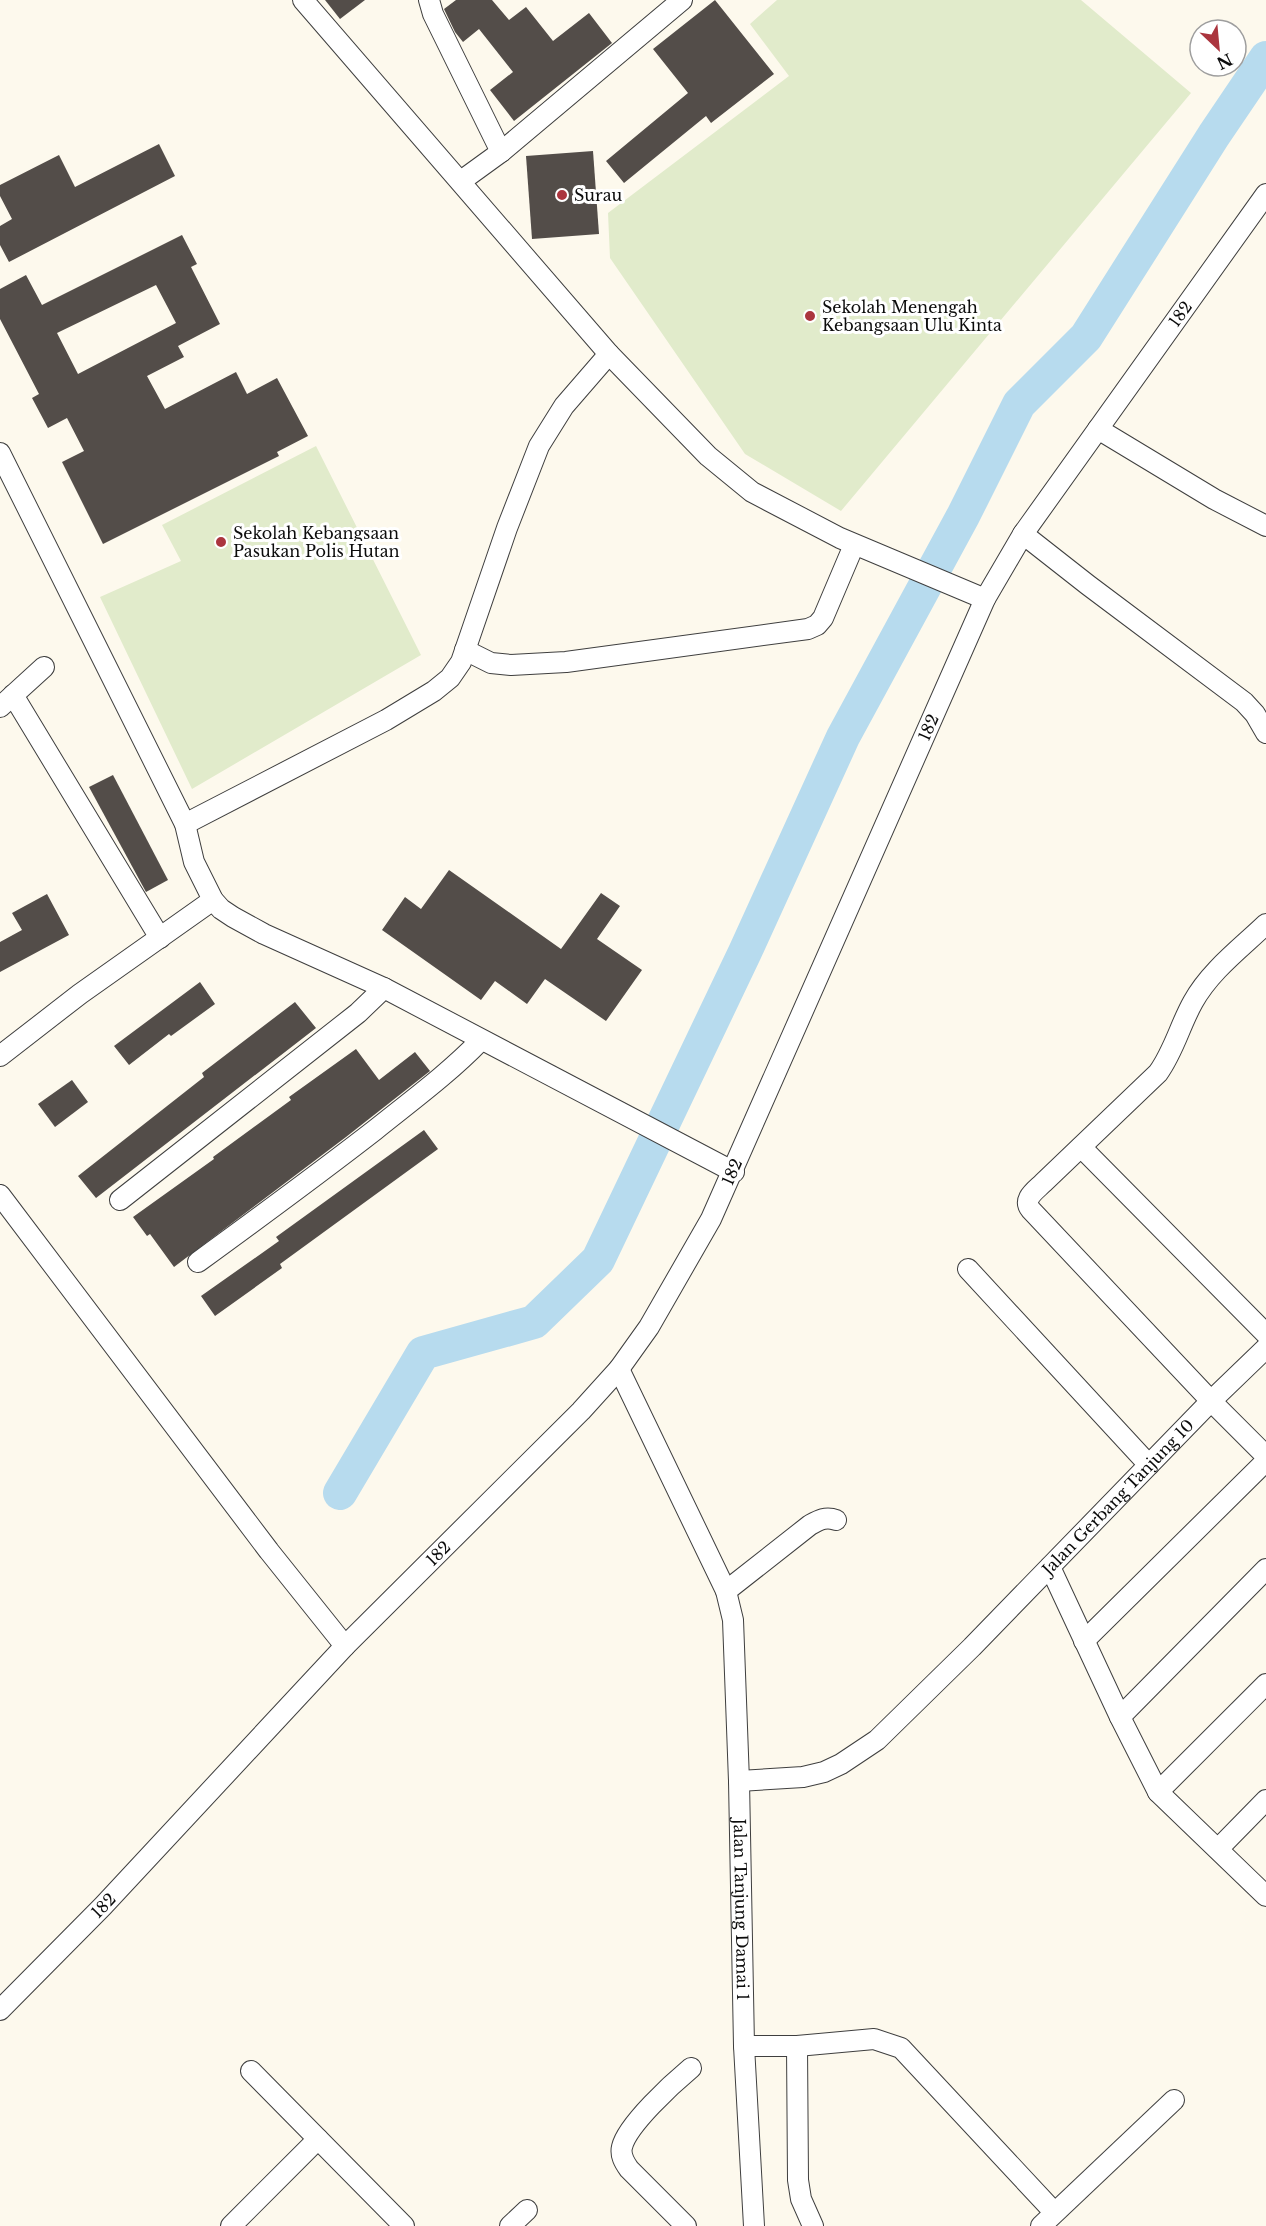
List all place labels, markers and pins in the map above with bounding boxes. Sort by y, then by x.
place label: Surau [574,185,623,205]
marker: Surau [555,188,569,202]
place label: Sekolah Menengah Kebangsaan Ulu Kinta [822,297,1002,335]
marker: Sekolah Menengah Kebangsaan Ulu Kinta [803,309,817,323]
place label: Sekolah Kebangsaan Pasukan Polis Hutan [233,523,400,561]
marker: Sekolah Kebangsaan Pasukan Polis Hutan [214,535,228,549]

